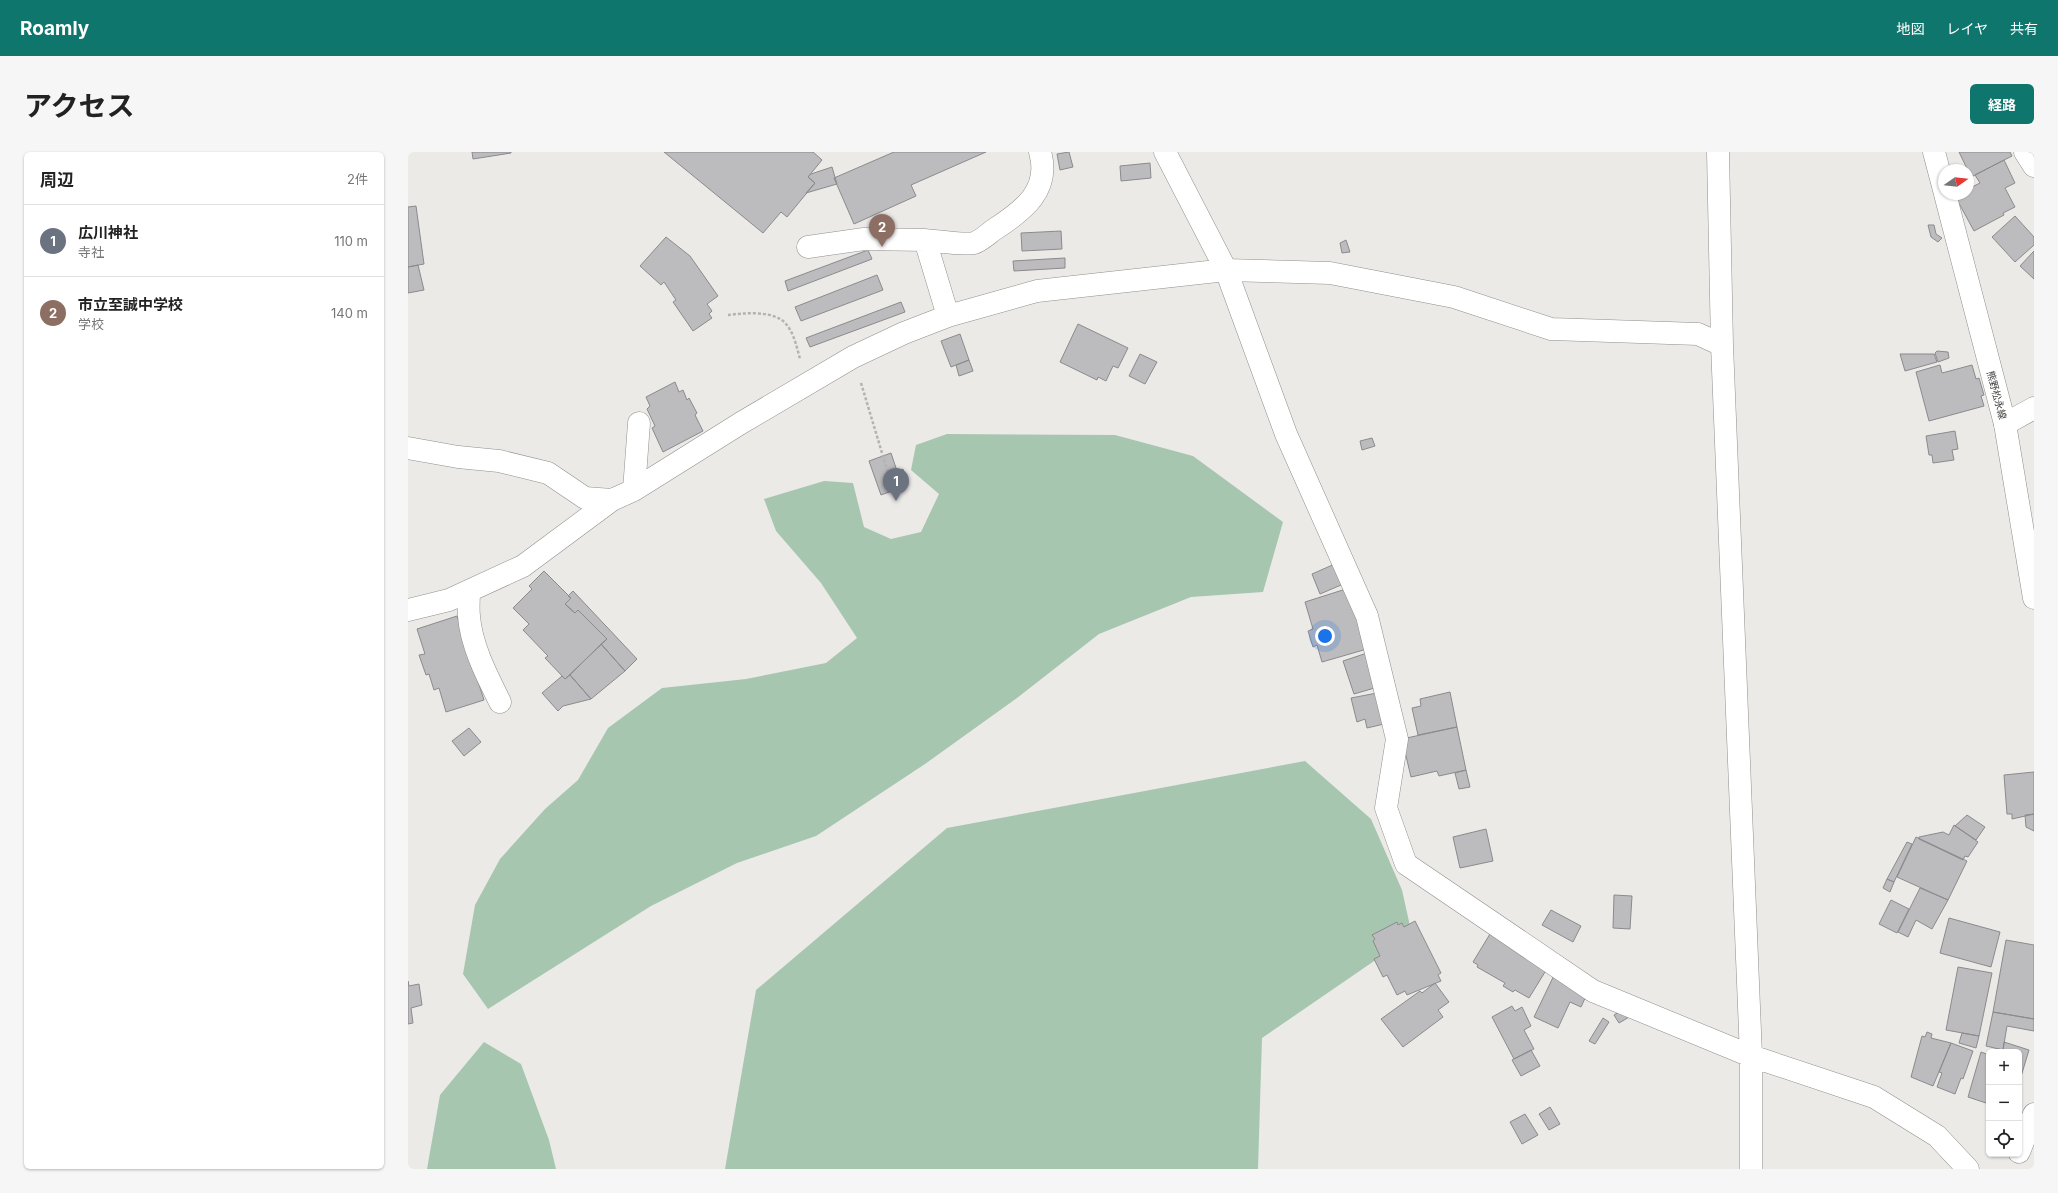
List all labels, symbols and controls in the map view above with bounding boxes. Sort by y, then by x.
text: Roamly [20,17,89,40]
text: 地図 [1896,20,1924,37]
text: レイヤ [1946,20,1988,37]
text: 共有 [2010,20,2038,37]
button: 経路 [1970,84,2034,124]
text: アクセス [24,89,135,123]
north arrow [1938,164,1974,200]
text: 周辺 [40,170,74,190]
text: 2件 [347,171,368,187]
pin: 2 [869,214,895,247]
text: 広川神社 [78,223,138,242]
text: 1 [50,233,56,249]
text: 110 m [334,233,368,249]
text: 寺社 [78,244,104,260]
text: 市立至誠中学校 [78,295,183,314]
text: 2 [49,305,57,321]
text: 140 m [331,305,368,321]
text: 学校 [78,316,104,332]
street label: 熊野松永線 [1985,369,2009,421]
pin: 1 [883,468,909,501]
your location [1315,626,1335,646]
map controls [1986,1049,2022,1157]
button: + [1986,1049,2022,1085]
button: − [1986,1085,2022,1121]
button: locate [1986,1121,2022,1157]

